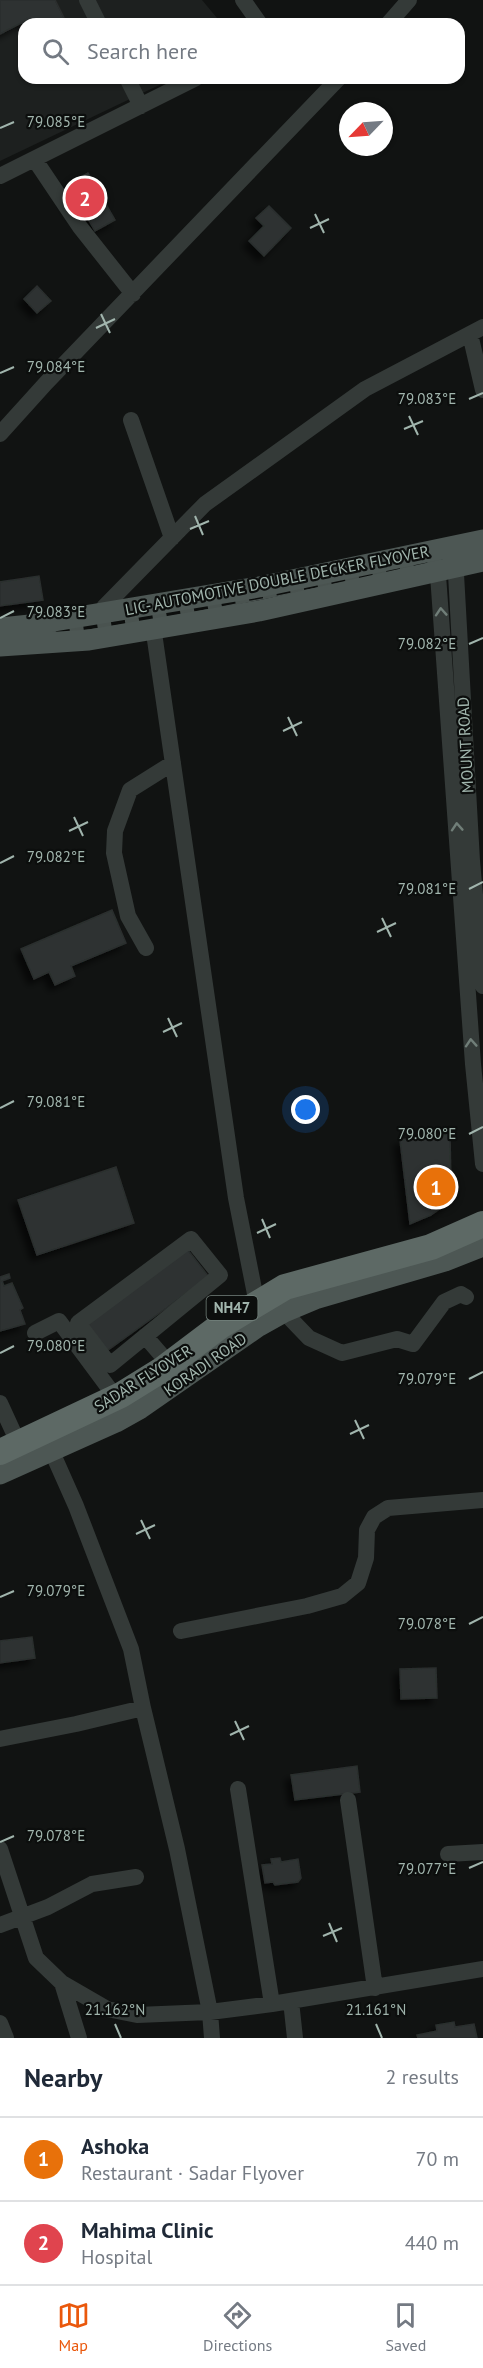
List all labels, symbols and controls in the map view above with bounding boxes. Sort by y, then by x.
search box [18,18,465,84]
icon: search [39,35,72,68]
text: Search here [87,37,198,65]
north arrow [339,102,393,156]
text: 79.085°E [27,112,85,131]
pin: 2 [66,176,104,220]
text: 79.084°E [27,357,85,376]
text: 79.083°E [398,389,456,408]
street label: LIC- AUTOMOTIVE DOUBLE DECKER FLYOVER [123,541,431,619]
text: 79.083°E [27,602,85,621]
one-way arrow [435,608,448,617]
text: 79.082°E [398,634,456,653]
street label: MOUNT ROAD [452,696,478,794]
one-way arrow [451,823,464,832]
text: 79.082°E [27,847,85,866]
text: 79.081°E [398,879,456,898]
one-way arrow [465,1038,478,1047]
text: 79.081°E [27,1092,85,1111]
your location [291,1095,320,1124]
text: 79.080°E [398,1124,456,1143]
pin: 1 [416,1164,456,1210]
road number: NH47 [206,1296,258,1320]
street label: KORADI ROAD [160,1328,250,1400]
text: 79.080°E [27,1336,85,1355]
street label: SADAR FLYOVER [90,1340,196,1416]
text: 79.079°E [398,1369,456,1388]
text: 79.079°E [27,1581,85,1600]
text: 79.078°E [398,1614,456,1633]
text: 79.078°E [27,1826,85,1845]
text: 79.077°E [398,1859,456,1878]
text: 21.162°N [85,2000,145,2019]
text: 21.161°N [346,2000,406,2019]
text: Nearby [24,2061,102,2094]
text: 2 results [386,2064,459,2090]
text: Ashoka [81,2132,149,2160]
text: 1 [38,2146,49,2172]
text: 70 m [416,2146,459,2172]
text: Restaurant · Sadar Flyover [81,2160,304,2186]
text: Mahima Clinic [81,2216,213,2244]
text: 2 [38,2230,49,2256]
text: 440 m [405,2230,459,2256]
text: Hospital [81,2244,152,2270]
tab: Map [57,2299,90,2355]
tab: Directions [203,2299,272,2355]
tab: Saved [386,2299,426,2355]

